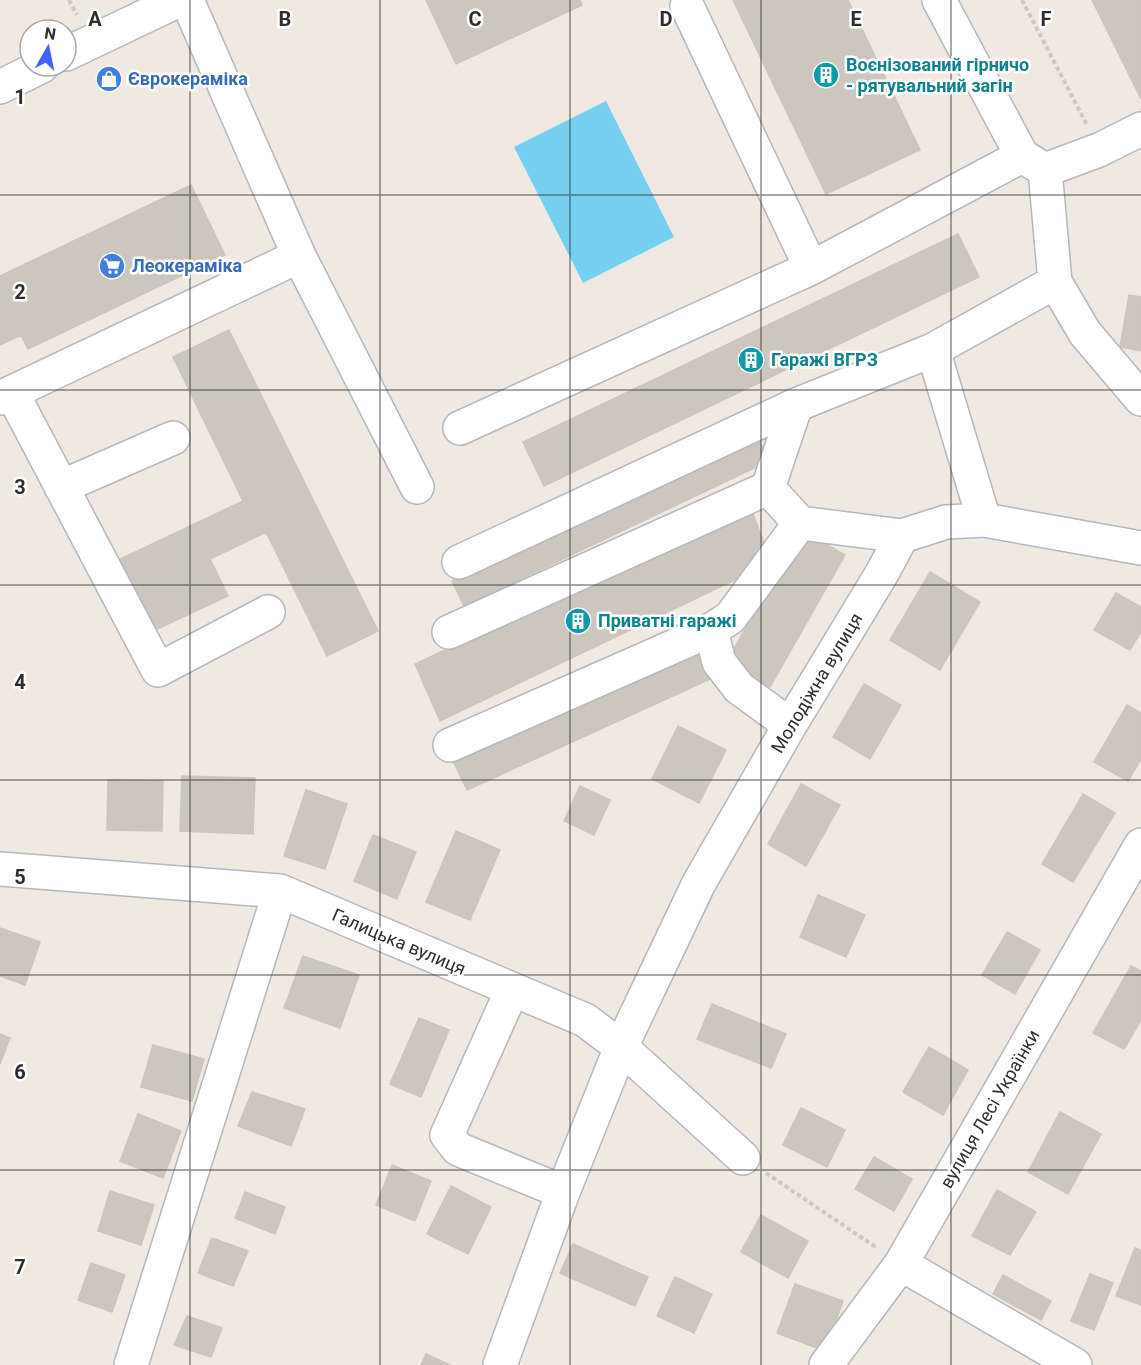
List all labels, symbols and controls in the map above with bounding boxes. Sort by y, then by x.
text: A [88,7,102,31]
text: B [279,7,291,31]
text: C [468,7,482,31]
text: D [660,7,673,31]
text: E [850,7,862,31]
text: F [1041,7,1052,31]
north arrow [18,18,78,78]
text: N [43,23,57,44]
place label: Воєнізований гірничо - рятувальний загін [846,54,1029,96]
building icon: Воєнізований гірничо - рятувальний загін [811,60,841,90]
shop icon: Єврокераміка [94,64,124,94]
place label: Єврокераміка [128,68,248,89]
text: 1 [14,85,26,109]
supermarket icon: Леокераміка [97,251,127,281]
place label: Леокераміка [132,255,243,276]
text: 2 [14,280,26,304]
building icon: Гаражі ВГРЗ [736,345,766,375]
place label: Гаражі ВГРЗ [771,349,878,370]
text: 3 [14,475,26,499]
building icon: Приватні гаражі [563,606,593,636]
street label: Молодіжна вулиця [767,609,867,756]
place label: Приватні гаражі [598,610,736,631]
text: 4 [14,670,26,694]
text: 5 [14,865,26,889]
street label: Галицька вулиця [329,904,469,979]
street label: вулиця Лесі Українки [936,1026,1044,1192]
text: 6 [14,1060,26,1084]
text: 7 [14,1255,26,1279]

